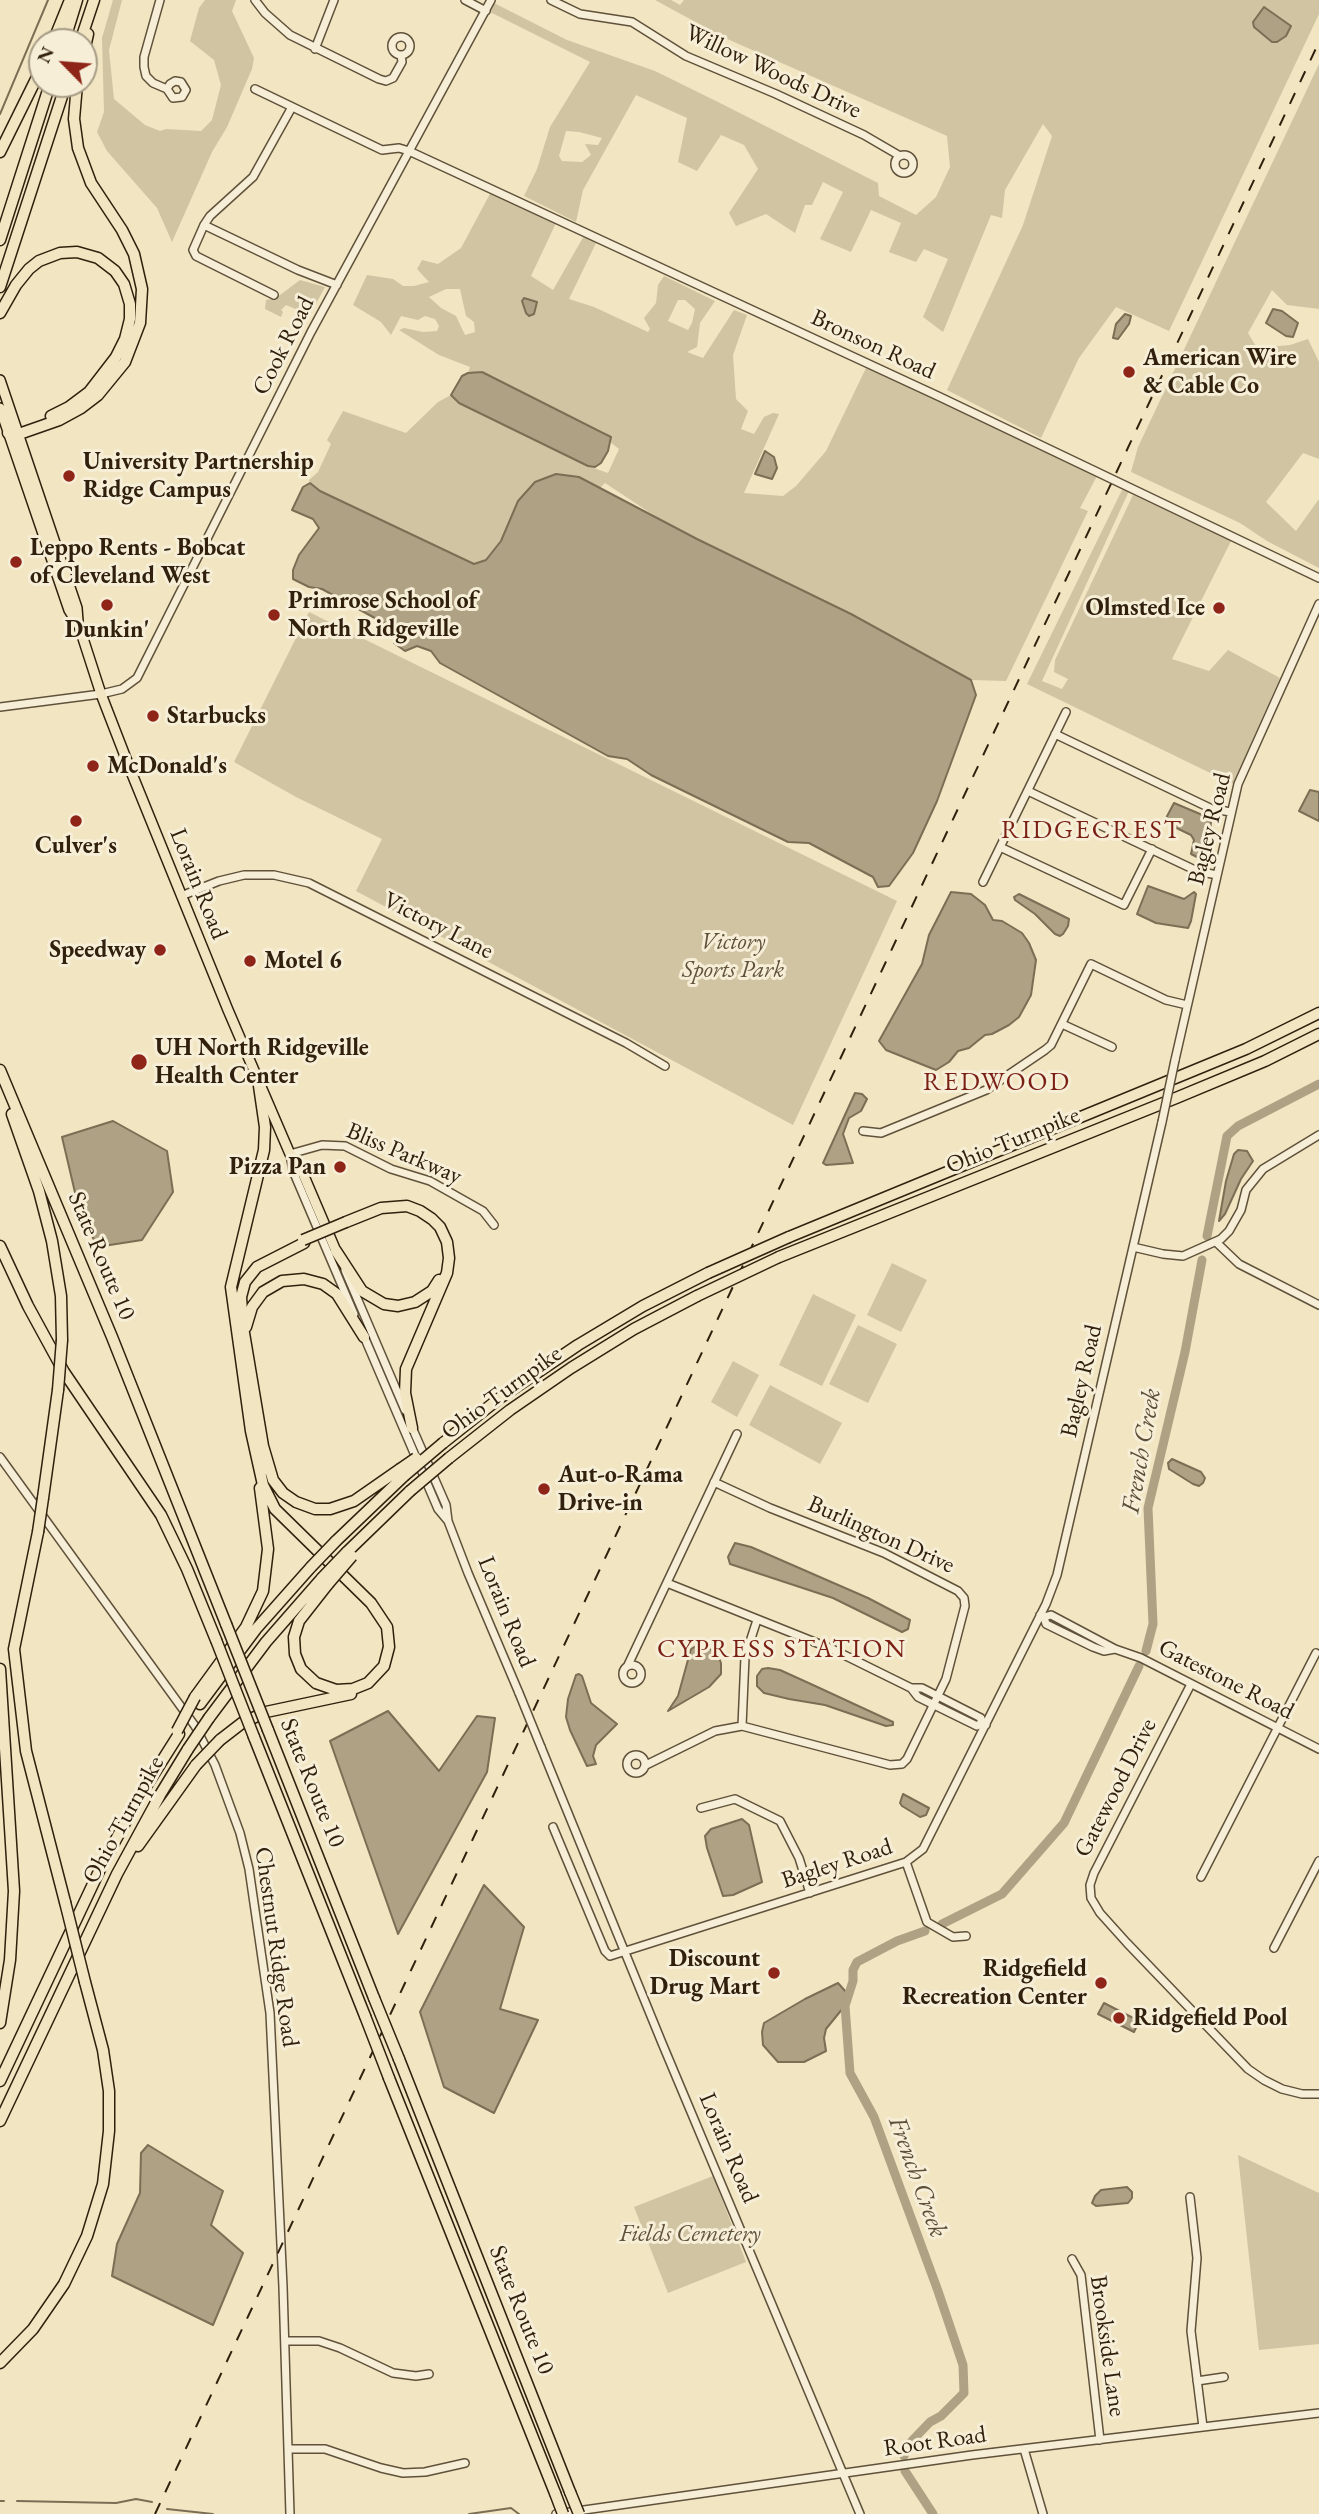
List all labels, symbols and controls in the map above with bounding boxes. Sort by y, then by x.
street label: Willow Woods Drive [680,19,866,125]
north arrow [28,28,98,98]
text: N [31,43,60,67]
street label: Cook Road [247,292,321,400]
street label: Bronson Road [806,304,940,386]
place label: American Wire & Cable Co [1143,344,1296,400]
marker: American Wire & Cable Co [1121,364,1137,380]
place label: University Partnership Ridge Campus [83,448,314,504]
marker: University Partnership Ridge Campus [61,468,77,484]
place label: Leppo Rents - Bobcat of Cleveland West [30,534,245,590]
marker: Leppo Rents - Bobcat of Cleveland West [8,554,24,570]
place label: Primrose School of North Ridgeville [288,587,477,643]
place label: Olmsted Ice [1085,594,1205,622]
marker: Dunkin' [99,597,115,613]
marker: Olmsted Ice [1211,600,1227,616]
marker: Primrose School of North Ridgeville [266,607,282,623]
place label: Dunkin' [65,616,149,644]
place label: Starbucks [167,702,266,730]
marker: Starbucks [145,708,161,724]
place label: McDonald's [107,752,227,780]
marker: McDonald's [85,758,101,774]
street label: Bagley Road [1182,770,1238,888]
marker: Culver's [68,813,84,829]
district label: RIDGECREST [1002,815,1182,847]
street label: Lorain Road [163,824,233,944]
place label: Culver's [35,832,117,860]
street label: Victory Lane [378,886,498,966]
park label: Victory Sports Park [682,928,784,984]
place label: Speedway [49,936,146,964]
marker: Speedway [152,942,168,958]
place label: Motel 6 [264,947,342,975]
marker: Motel 6 [242,953,258,969]
place label: UH North Ridgeville Health Center [155,1034,369,1090]
marker: UH North Ridgeville Health Center [129,1052,149,1072]
district label: REDWOOD [924,1067,1070,1099]
street label: Ohio Turnpike [942,1101,1084,1181]
street label: Bliss Parkway [342,1117,466,1191]
place label: Pizza Pan [229,1153,326,1181]
marker: Pizza Pan [332,1159,348,1175]
street label: State Route 10 [61,1188,141,1324]
street label: Bagley Road [1055,1322,1109,1440]
street label: Ohio Turnpike [436,1340,568,1446]
water label: French Creek [1116,1386,1168,1516]
place label: Aut-o-Rama Drive-in [558,1461,683,1517]
marker: Aut-o-Rama Drive-in [536,1481,552,1497]
street label: Burlington Drive [803,1490,959,1580]
street label: Lorain Road [471,1552,541,1672]
district label: CYPRESS STATION [659,1634,905,1666]
street label: Gatestone Road [1153,1634,1299,1726]
street label: State Route 10 [273,1714,351,1852]
street label: Gatewood Drive [1069,1714,1163,1862]
street label: Ohio Turnpike [77,1751,171,1889]
street label: Bagley Road [778,1833,896,1895]
street label: Chestnut Ridge Road [248,1845,304,2049]
place label: Discount Drug Mart [650,1945,760,2001]
place label: Ridgefield Recreation Center [902,1955,1087,2011]
marker: Discount Drug Mart [766,1965,782,1981]
marker: Ridgefield Recreation Center [1093,1975,1109,1991]
place label: Ridgefield Pool [1133,2004,1287,2032]
marker: Ridgefield Pool [1111,2010,1127,2026]
street label: Lorain Road [692,2088,764,2208]
water label: French Creek [881,2112,953,2242]
park label: Fields Cemetery [619,2220,761,2248]
street label: State Route 10 [482,2241,560,2379]
street label: Brookside Lane [1083,2274,1131,2418]
street label: Root Road [882,2421,988,2463]

